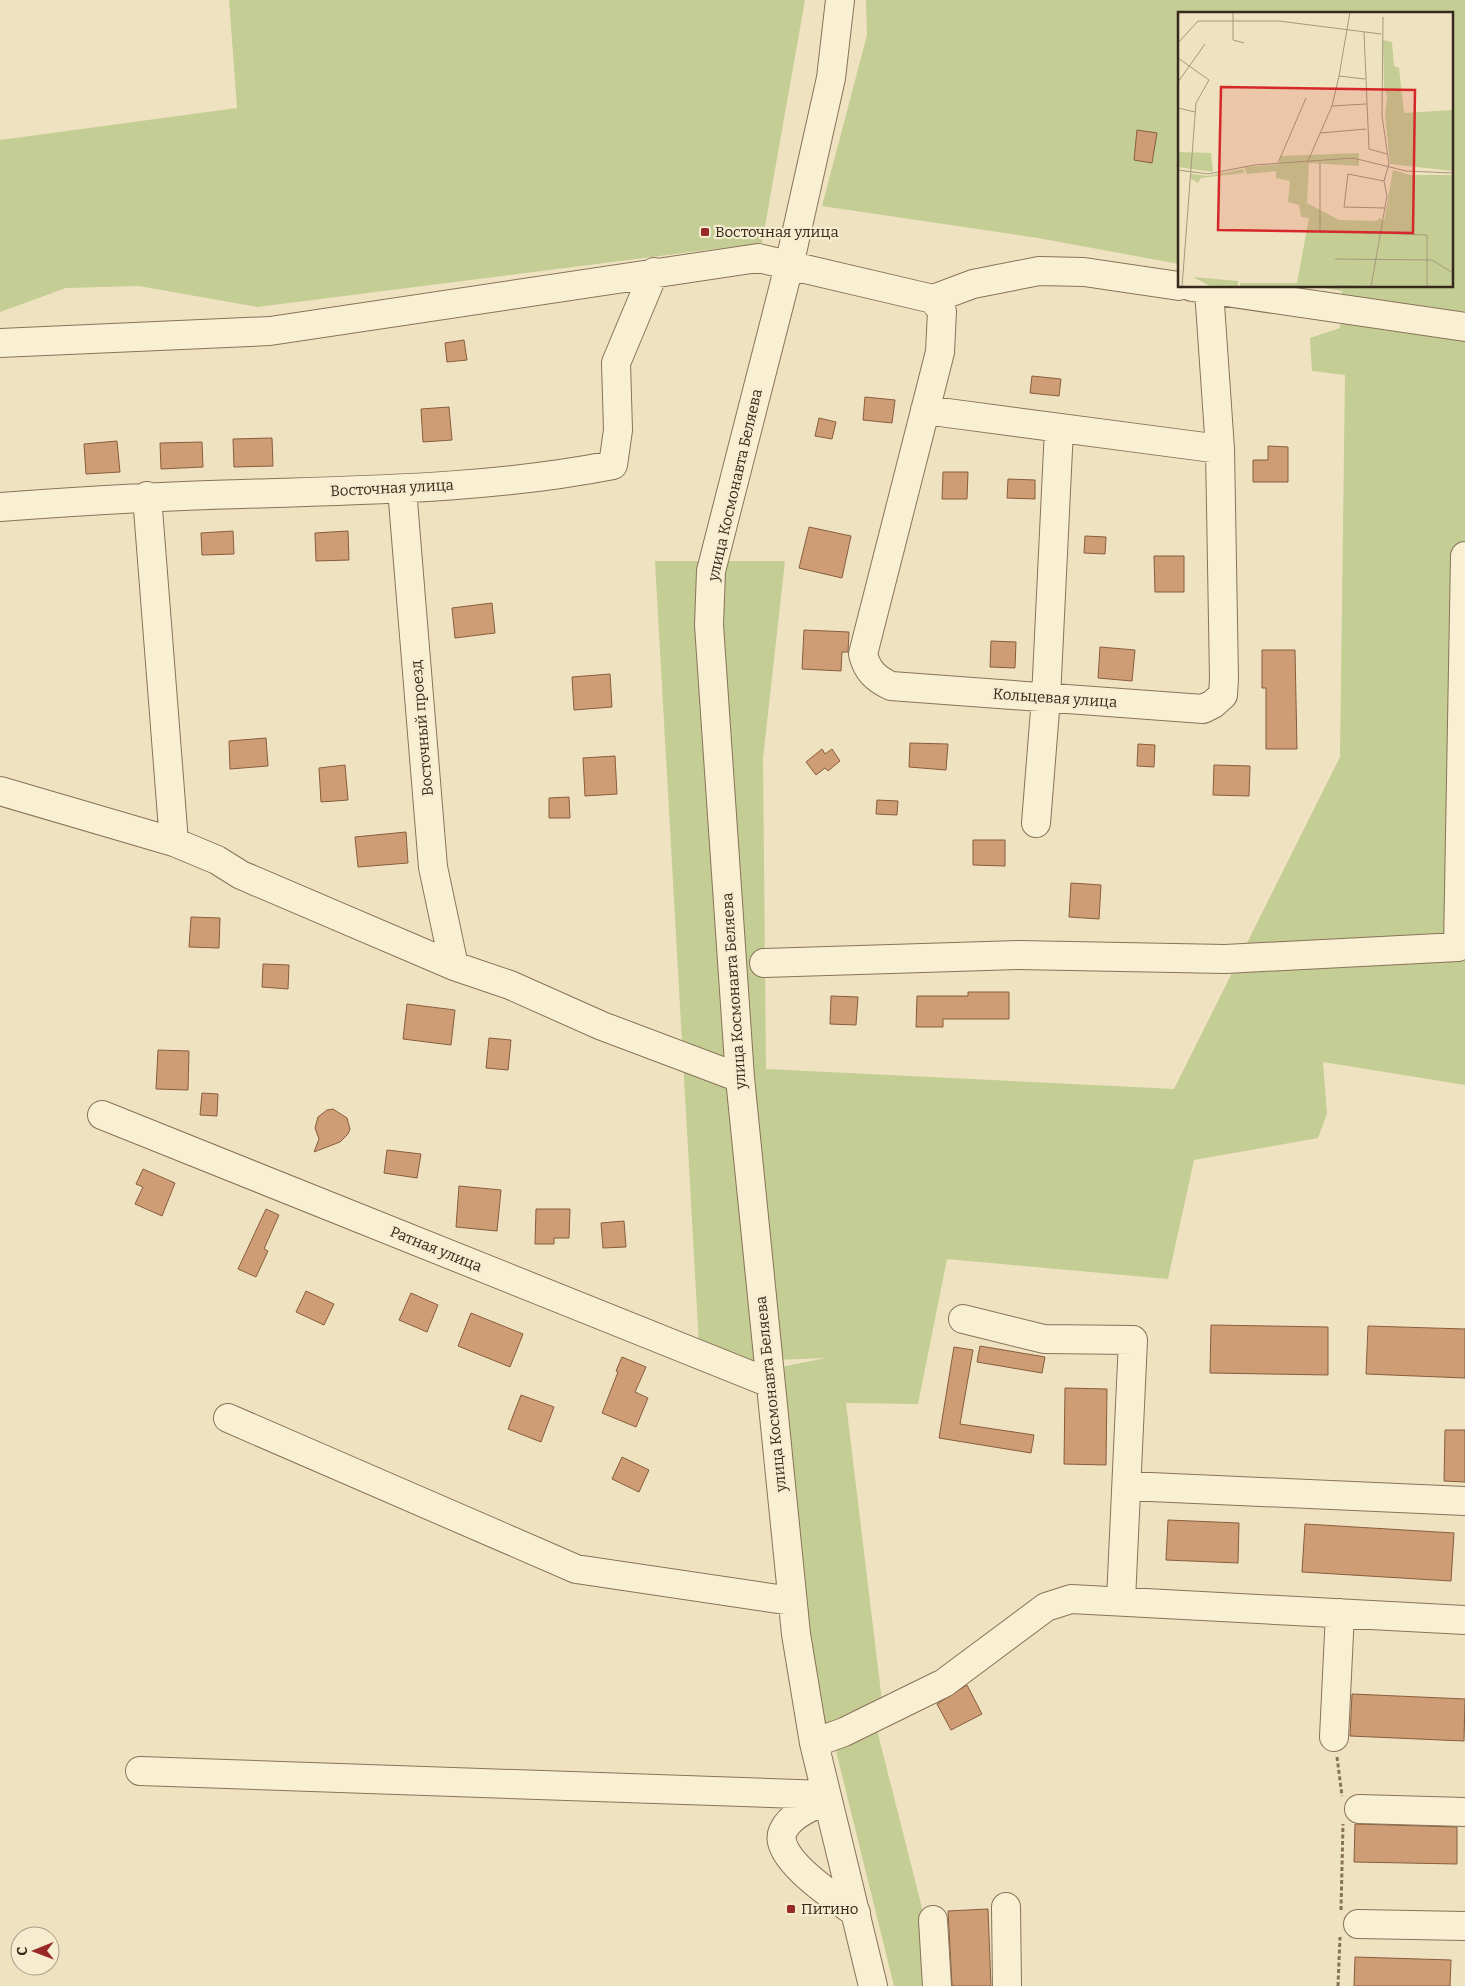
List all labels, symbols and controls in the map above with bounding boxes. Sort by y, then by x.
inset map [1178,12,1452,288]
place label: Восточная улица [715,223,839,241]
marker: Восточная улица [699,226,711,238]
street label: улица Космонавта Беляева [704,387,766,584]
street label: Восточная улица [330,476,454,500]
street label: Восточный проезд [407,659,437,797]
street label: Кольцевая улица [992,685,1118,711]
street label: улица Космонавта Беляева [718,892,750,1091]
street label: Ратная улица [387,1222,485,1276]
street label: улица Космонавта Беляева [752,1295,790,1494]
place label: Питино [801,1900,858,1918]
marker: Питино [785,1903,797,1915]
north arrow [10,1926,60,1976]
text: С [14,1947,31,1956]

